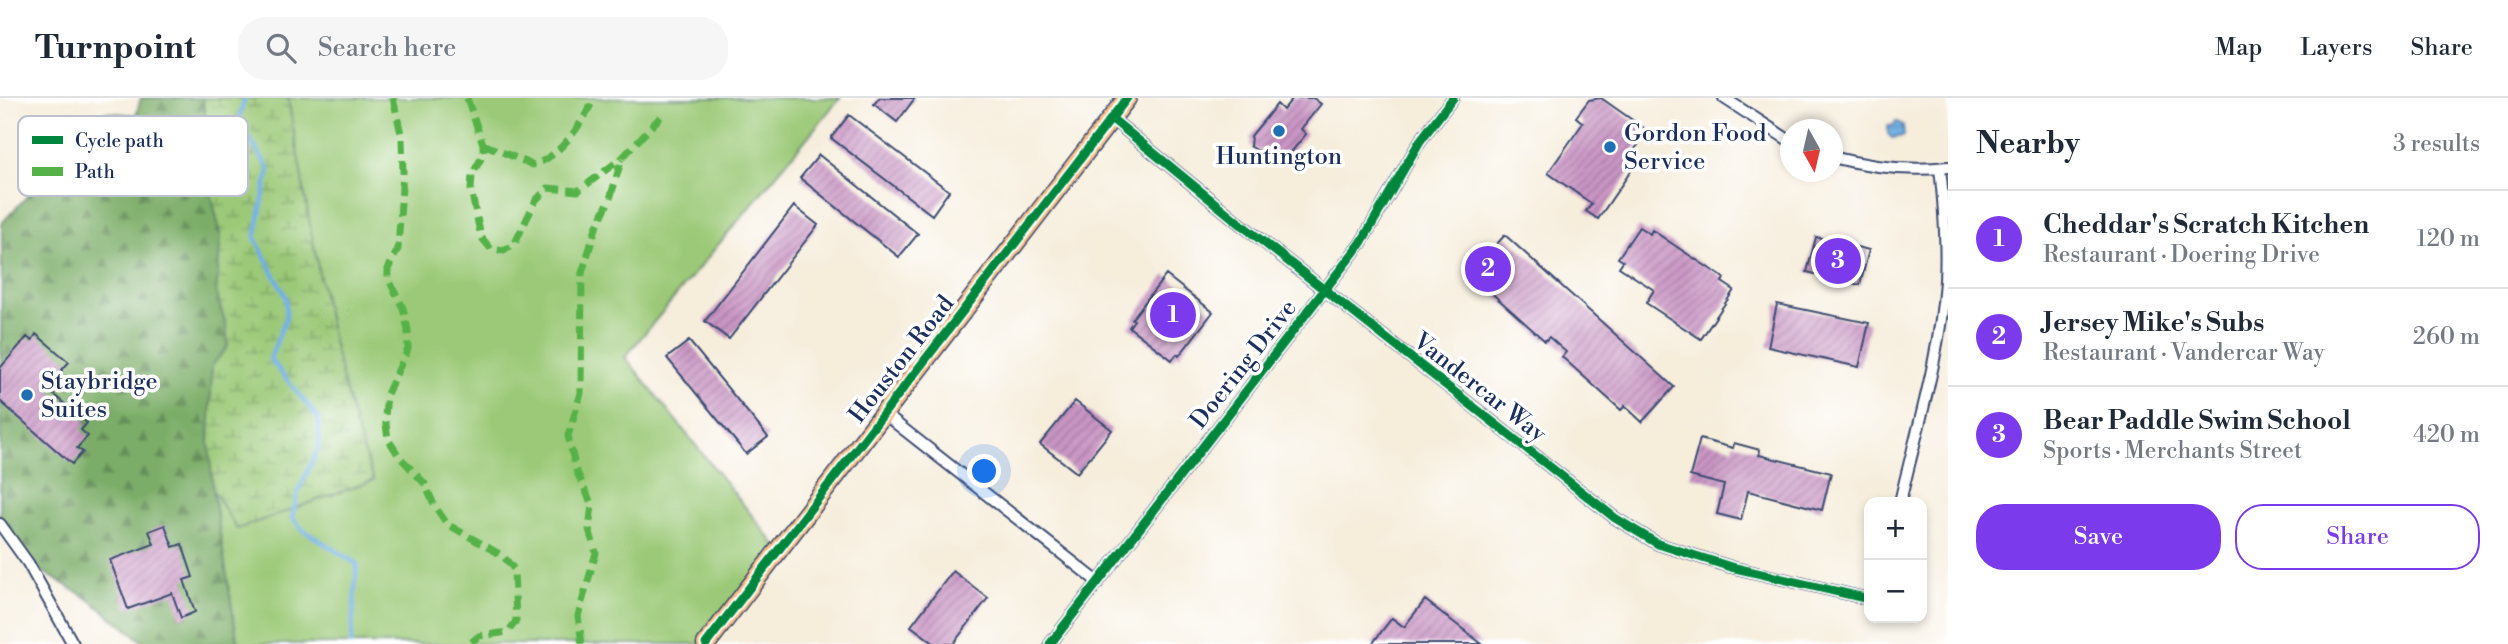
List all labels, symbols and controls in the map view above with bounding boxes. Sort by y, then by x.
search box [238,17,728,80]
text: Turnpoint [35,28,196,69]
icon: search [262,29,300,67]
text: Search here [318,32,456,64]
text: Map [2215,33,2262,63]
text: Layers [2300,33,2372,63]
text: Share [2410,33,2473,63]
legend [18,116,248,196]
place label: Gordon Food Service [1624,119,1767,177]
north arrow [1780,119,1843,182]
marker: Huntington [1271,123,1287,139]
text: Nearby [1976,125,2080,163]
text: Cycle path [75,129,164,153]
text: 3 results [2393,130,2480,158]
marker: Gordon Food Service [1602,139,1618,155]
place label: Huntington [1216,142,1342,172]
text: Path [75,160,115,184]
text: Cheddar's Scratch Kitchen [2043,209,2369,241]
text: 1 [1993,225,2005,253]
text: 120 m [2416,225,2480,253]
pin: 3 [1815,235,1861,287]
text: Restaurant · Doering Drive [2043,241,2320,269]
pin: 2 [1465,243,1511,295]
pin: 1 [1150,289,1196,341]
street label: Houston Road [843,290,961,429]
street label: Doering Drive [1184,294,1304,435]
text: Jersey Mike's Subs [2043,307,2264,339]
text: 2 [1992,323,2006,351]
text: 260 m [2413,323,2480,351]
street label: Vandercar Way [1406,326,1552,449]
text: Restaurant · Vandercar Way [2043,339,2325,367]
place label: Staybridge Suites [41,367,158,425]
marker: Staybridge Suites [19,387,35,403]
text: Bear Paddle Swim School [2043,405,2351,437]
text: 3 [1992,421,2006,449]
text: 420 m [2413,421,2480,449]
text: Sports · Merchants Street [2043,437,2302,465]
your location [967,454,1001,488]
map controls [1864,497,1927,623]
button: + [1864,497,1927,560]
button: Save [1976,504,2221,570]
button: Share [2235,504,2480,570]
button: − [1864,560,1927,623]

